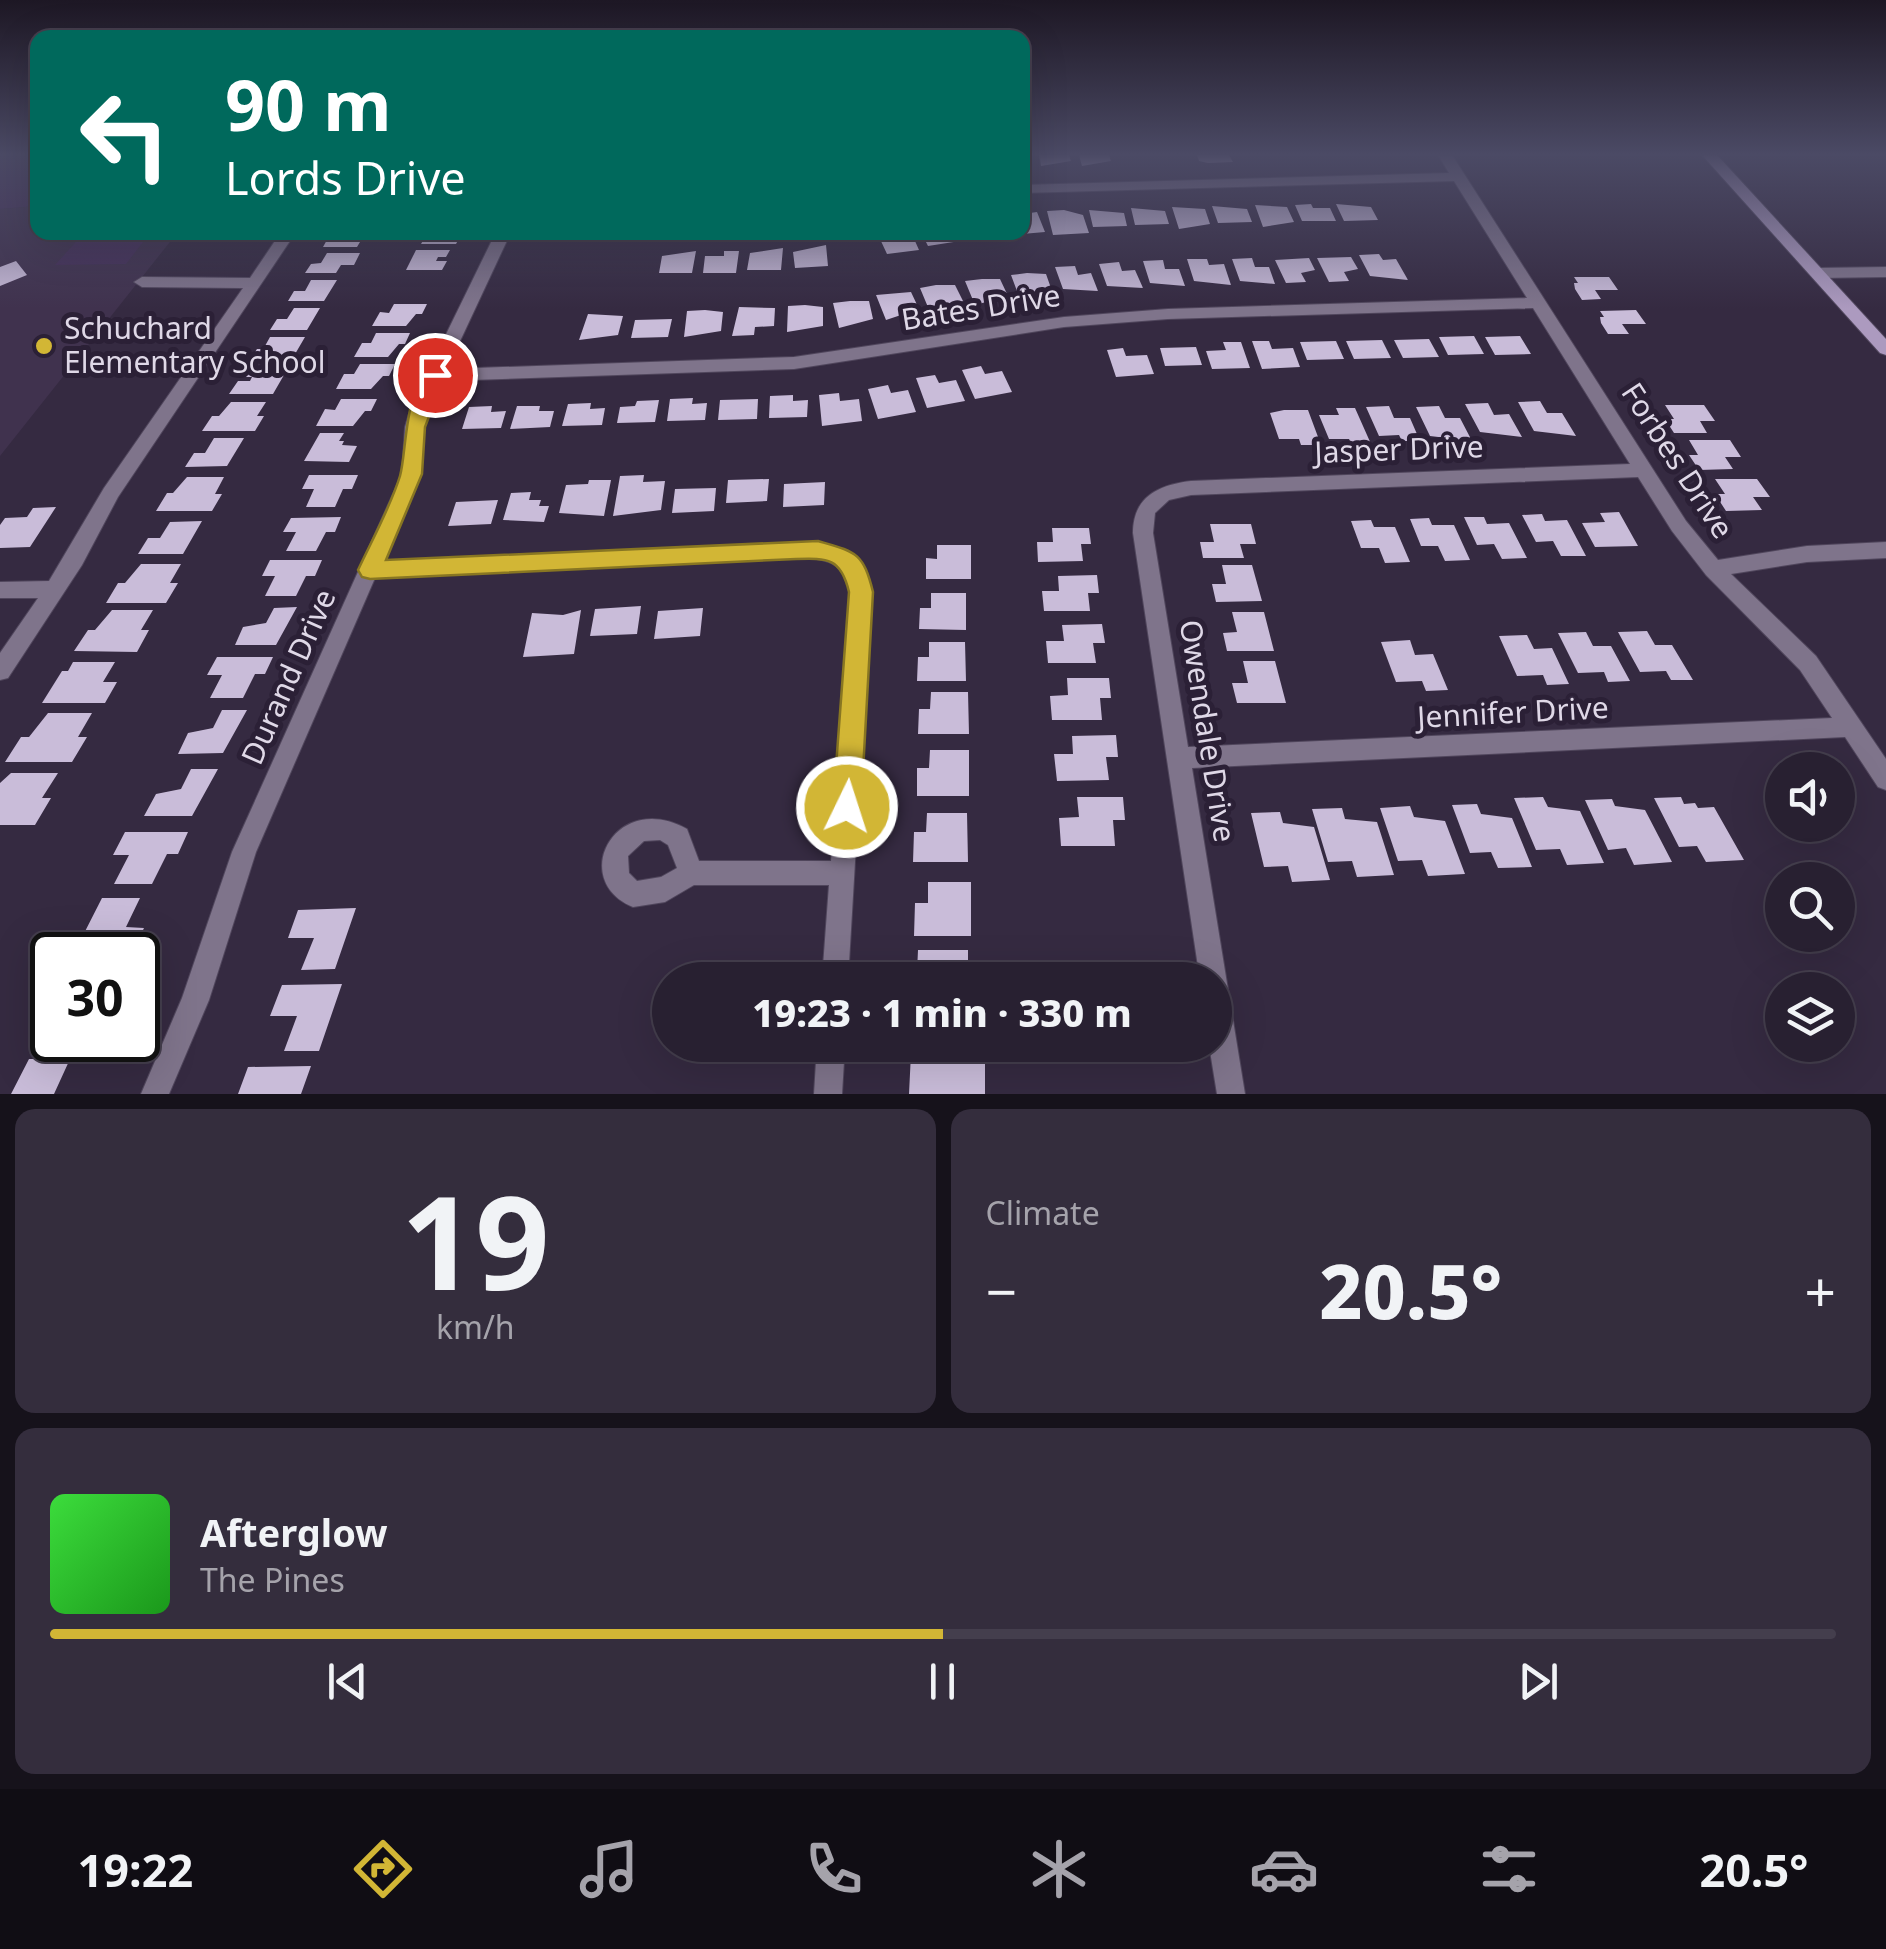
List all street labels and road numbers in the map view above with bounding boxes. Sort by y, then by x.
street label: Bates Drive [898,274,1063,339]
street label: Forbes Drive [1613,374,1744,546]
street label: Jasper Drive [1311,425,1484,472]
street label: Durand Drive [231,582,345,771]
street label: Owendale Drive [1171,617,1246,845]
street label: Jennifer Drive [1413,686,1610,737]

